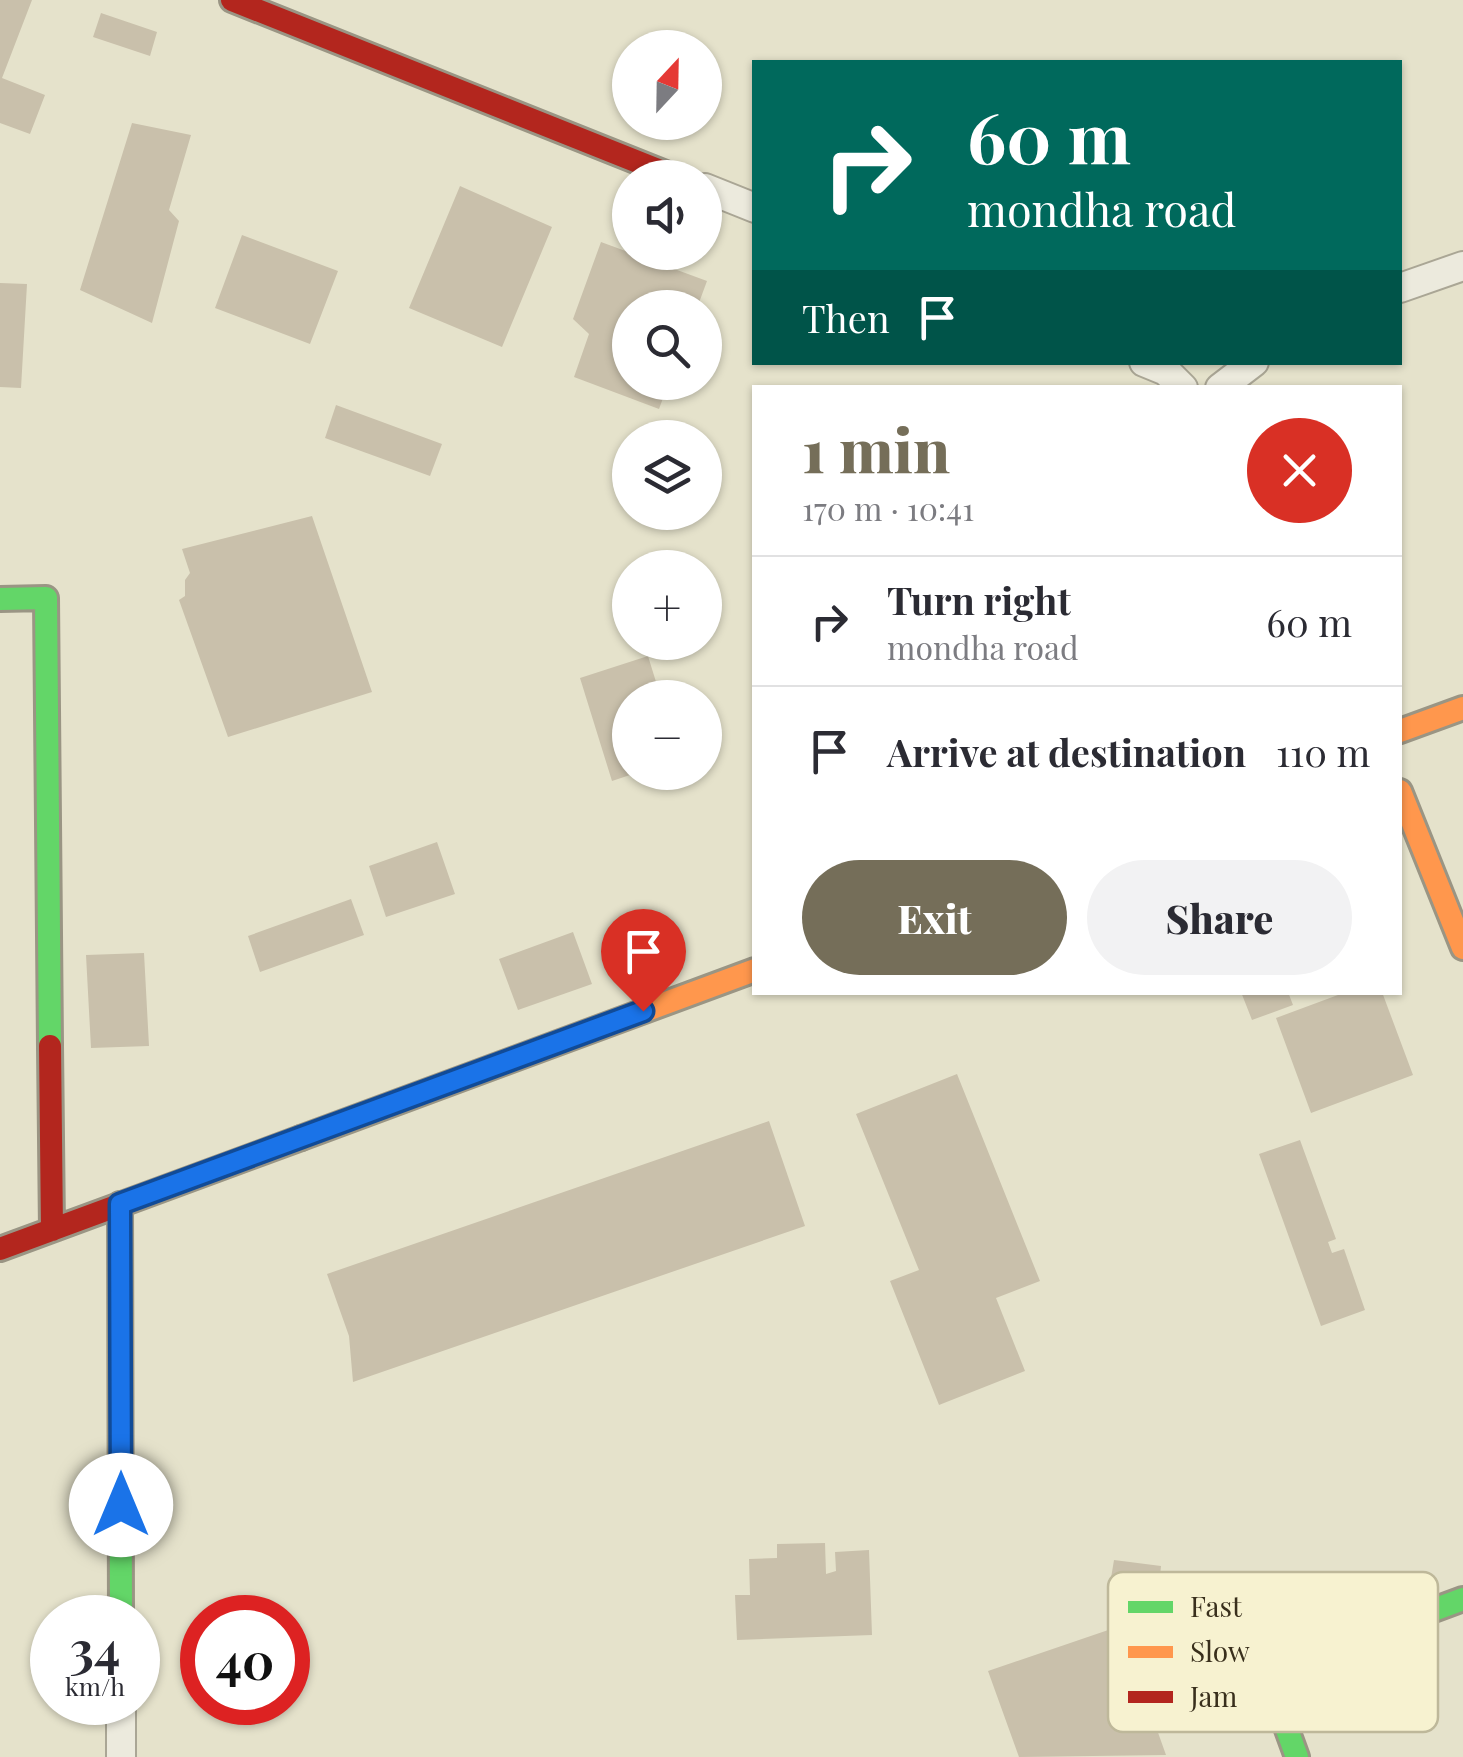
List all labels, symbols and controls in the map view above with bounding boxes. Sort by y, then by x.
north arrow [612,30,722,140]
map controls [612,30,722,790]
text: 60 m [967,88,1131,182]
icon: right [802,100,932,230]
button: sound [612,160,722,270]
text: mondha road [967,178,1237,238]
button: search [612,290,722,400]
icon: arrive [910,290,965,345]
text: Then [802,292,890,343]
text: 1 min [802,408,950,488]
button: close [1247,418,1352,523]
button: layers [612,420,722,530]
text: 170 m · 10:41 [802,486,974,529]
button: + [612,550,722,660]
text: Turn right [887,574,1071,625]
icon: right [802,594,857,649]
text: 60 m [1266,596,1352,647]
text: mondha road [887,625,1079,668]
button: − [612,680,722,790]
icon: arrive [802,724,857,779]
text: Arrive at destination [887,726,1246,777]
text: 110 m [1276,726,1370,777]
button: Exit [802,860,1067,975]
button: Share [1087,860,1352,975]
pin [601,909,686,1012]
icon: arrive [616,924,671,979]
position arrow [69,1453,173,1557]
legend [1108,1572,1438,1732]
text: Fast [1190,1587,1243,1624]
speed limit sign: 40 [180,1595,310,1725]
text: 34 [70,1614,120,1681]
text: Slow [1190,1632,1250,1669]
text: km/h [65,1669,125,1702]
text: Jam [1189,1677,1237,1714]

